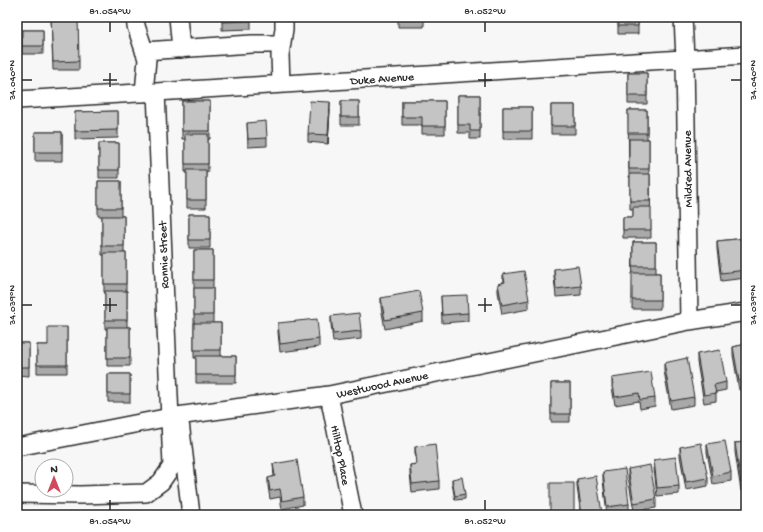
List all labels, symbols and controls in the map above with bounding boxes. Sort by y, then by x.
text: 81.054°W [89,6,131,18]
text: 81.052°W [464,6,506,18]
text: 34.040°N [7,59,19,101]
text: 34.040°N [748,59,760,101]
street label: Duke Avenue [349,71,415,89]
street label: Mildred Avenue [681,130,697,208]
street label: Ronnie Street [157,220,173,289]
text: 34.039°N [7,285,19,326]
text: 34.039°N [748,285,760,326]
street label: Westwood Avenue [335,369,430,403]
street label: Hilltop Place [326,424,352,487]
north arrow [34,458,74,498]
text: N [50,464,58,476]
text: 81.054°W [89,516,131,528]
text: 81.052°W [464,516,506,528]

